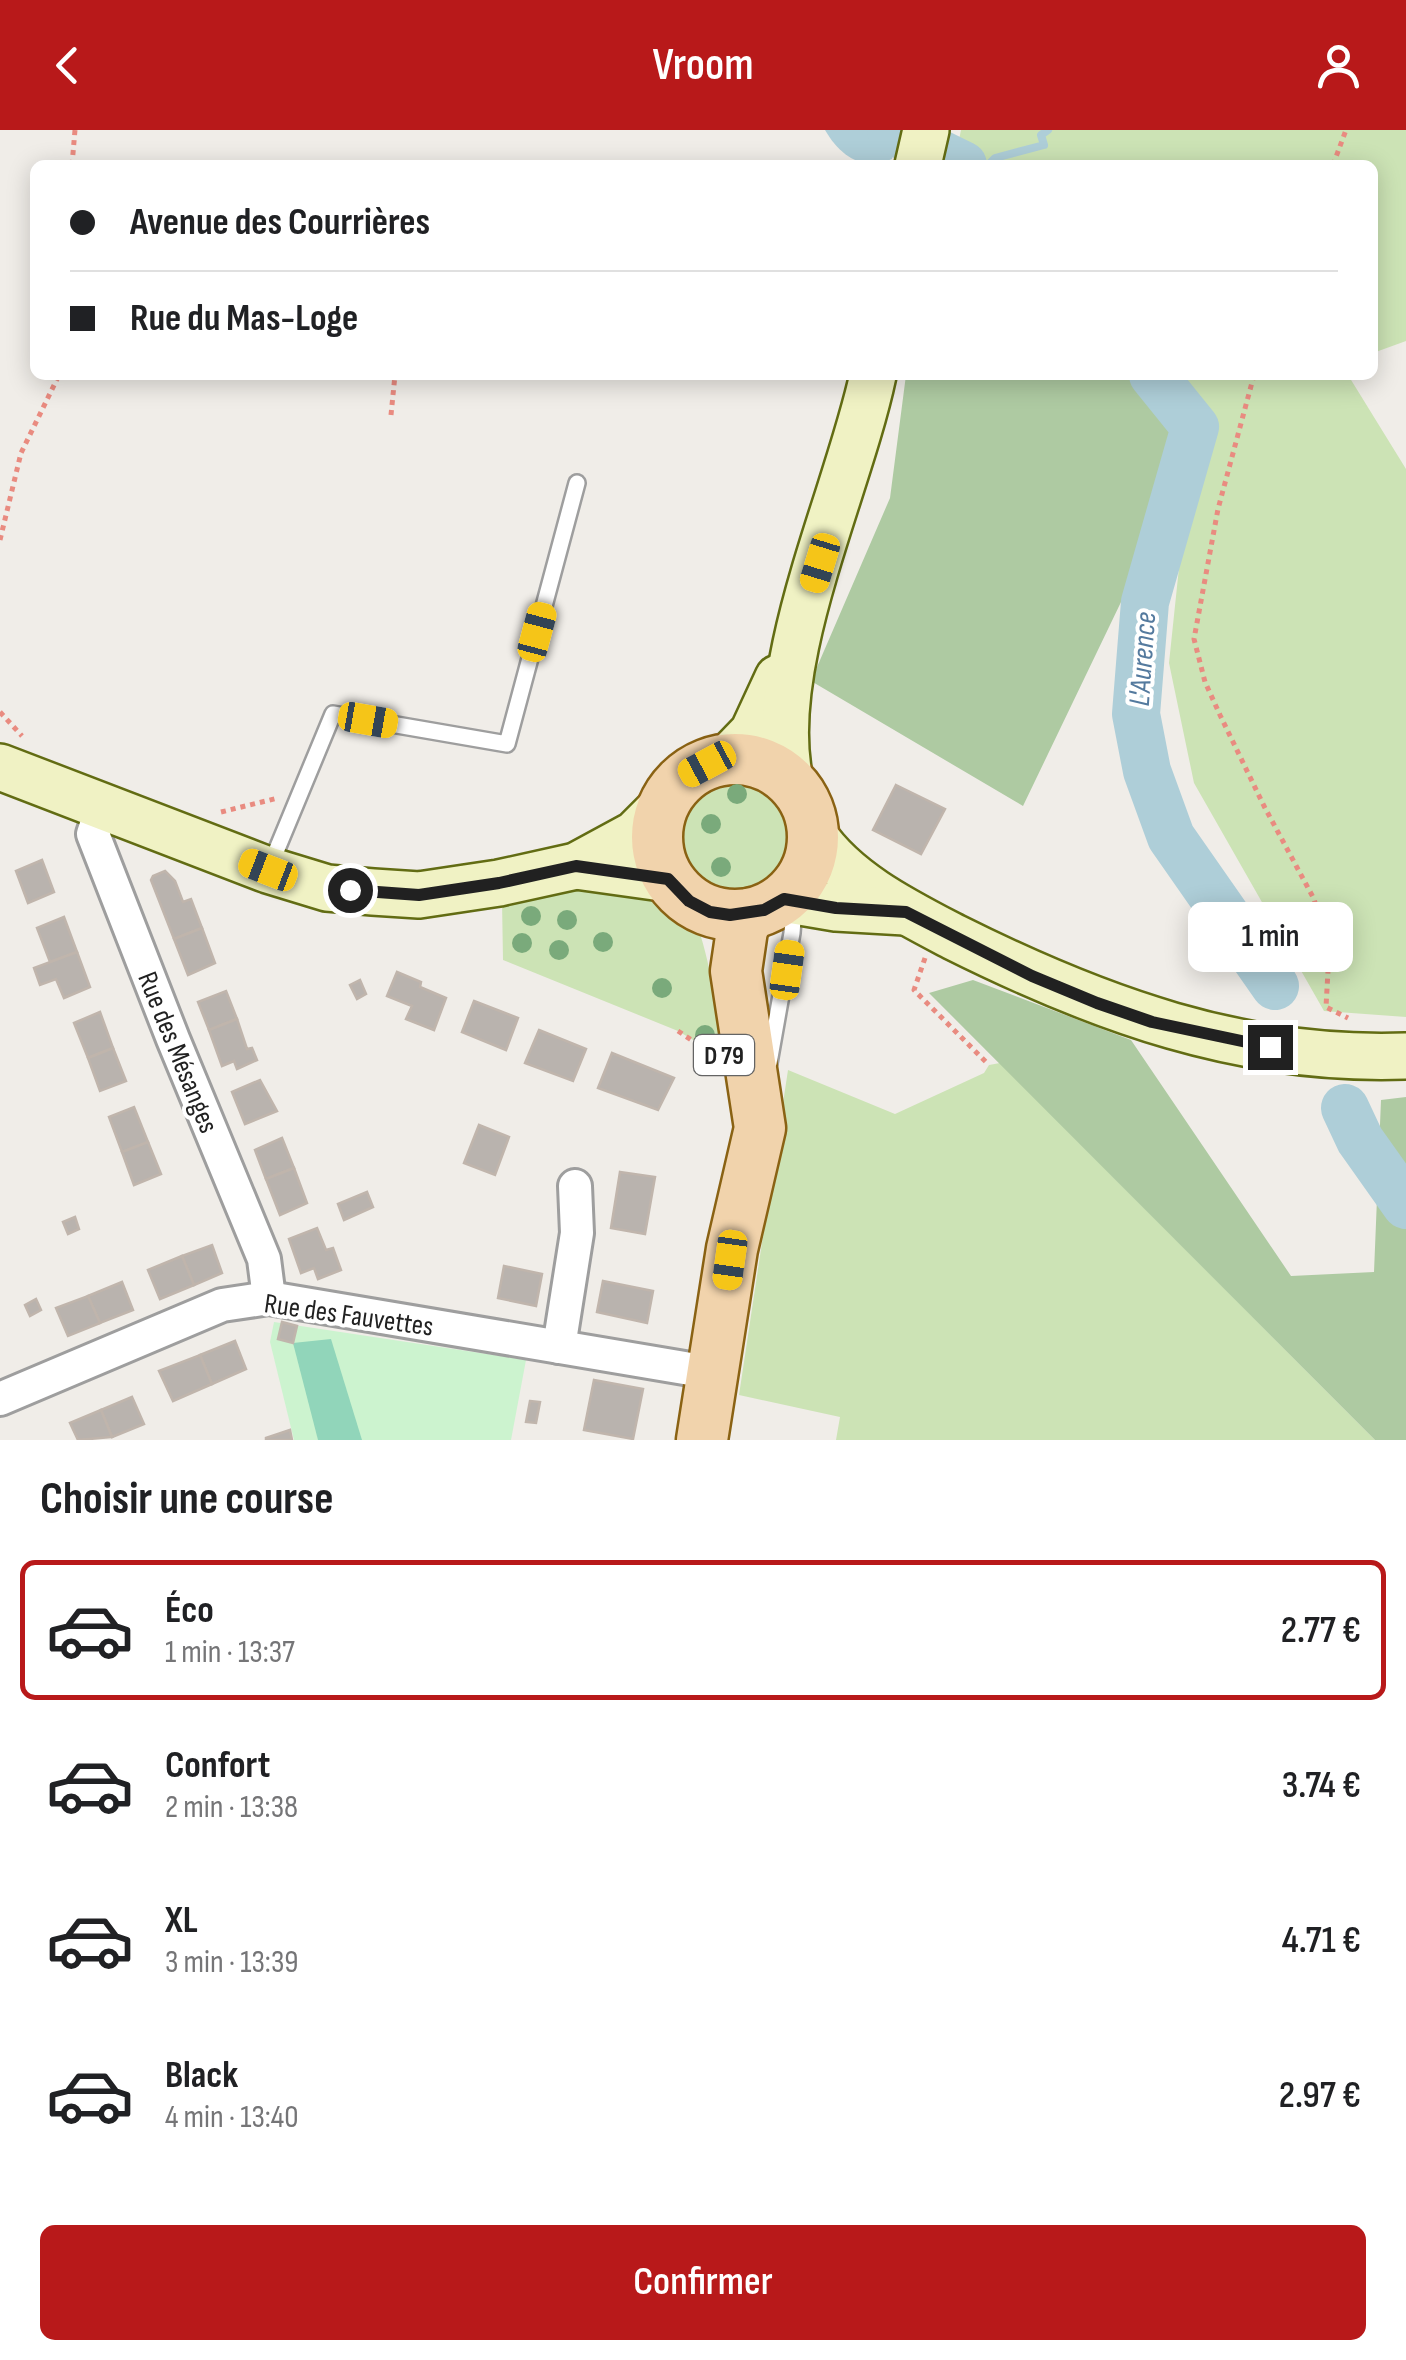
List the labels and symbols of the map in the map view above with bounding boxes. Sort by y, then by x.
car [797,530,843,596]
car [515,599,559,665]
water label: L'Aurence [1122,610,1164,707]
car [336,700,400,740]
car [673,737,741,791]
car [235,845,301,895]
route start [328,868,373,913]
callout: 1 min [1188,902,1352,972]
car [768,938,806,1002]
street label: Rue des Mésanges [130,967,225,1138]
route end [1248,1025,1293,1070]
road number: D 79 [694,1035,754,1075]
car [711,1228,749,1292]
street label: Rue des Fauvettes [262,1287,435,1344]

